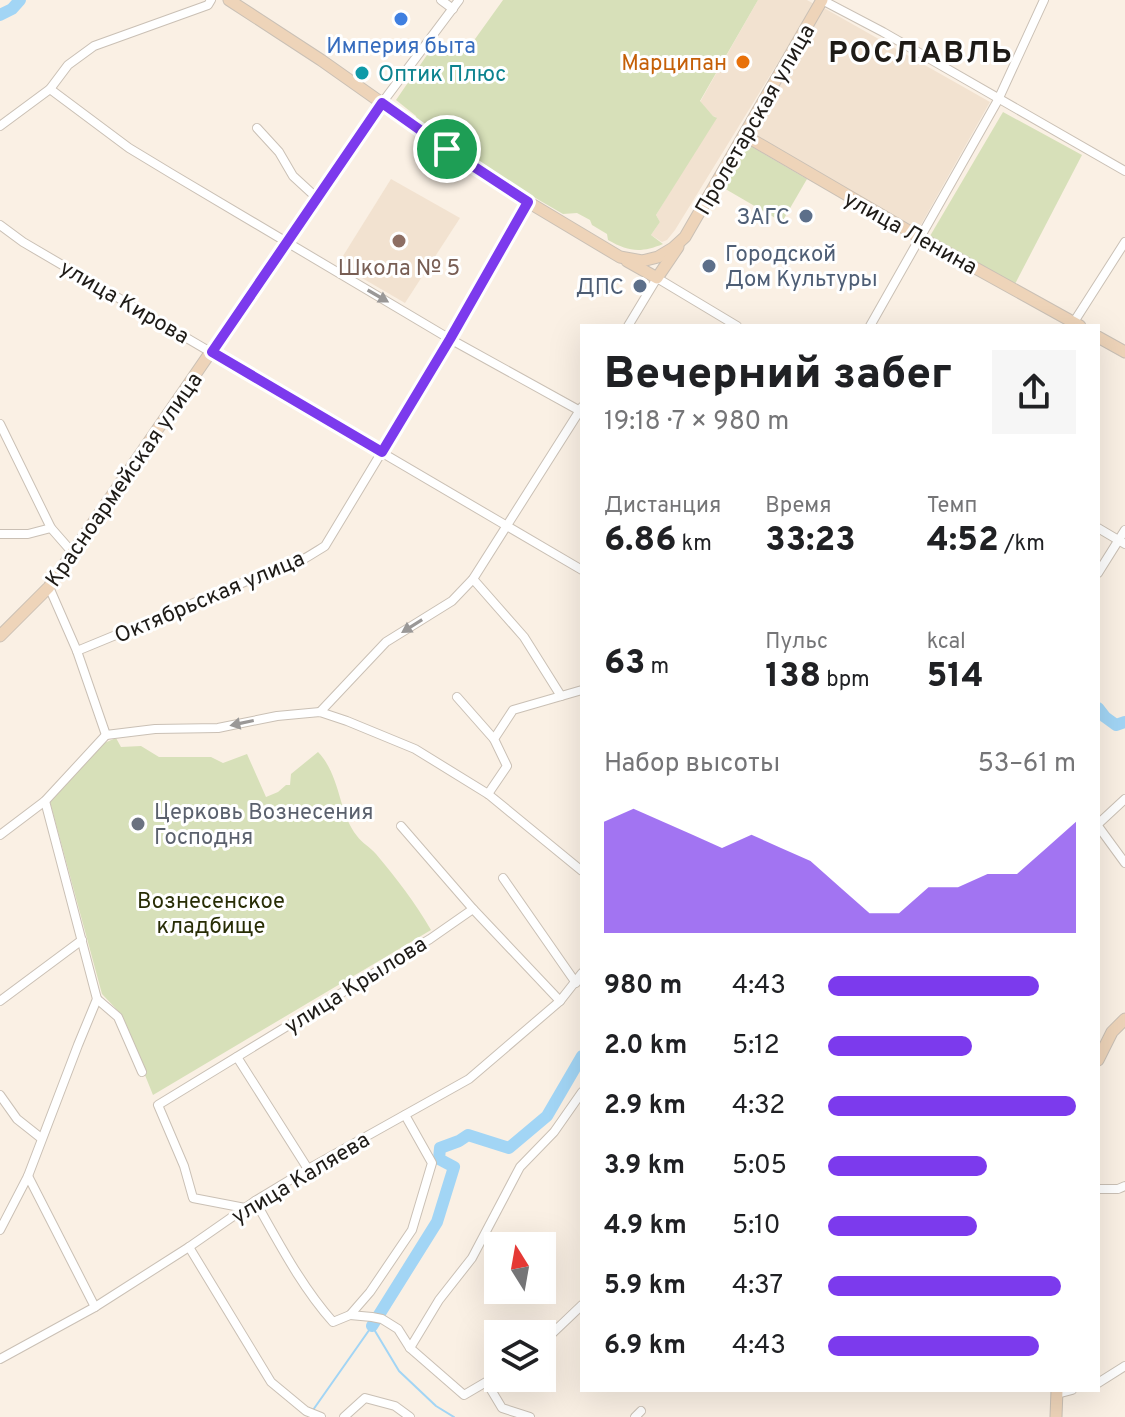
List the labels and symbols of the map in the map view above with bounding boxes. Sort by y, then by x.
marker: Империя быта [392,10,410,28]
street label: Пролетарская улица [690,20,822,221]
place label: Империя быта [326,34,476,61]
district label: РОСЛАВЛЬ [828,36,1014,73]
place label: Марципан [621,51,727,78]
marker: Марципан [734,53,752,71]
place label: Оптик Плюс [378,62,506,89]
marker: Оптик Плюс [353,64,371,82]
pin [413,115,481,183]
street label: улица Ленина [838,186,981,282]
place label: ЗАГС [737,205,790,232]
marker: ЗАГС [797,207,815,225]
marker: Школа № 5 [390,232,408,250]
place label: Городской Дом Культуры [725,242,878,294]
street label: улица Кирова [54,255,193,351]
place label: Школа № 5 [338,256,460,283]
marker: Городской Дом Культуры [700,257,718,275]
place label: ДПС [576,275,624,302]
marker: ДПС [631,277,649,295]
one-way arrow [367,289,389,303]
street label: Красноармейская улица [41,368,209,593]
street label: Октябрьская улица [111,546,309,651]
one-way arrow [401,619,423,633]
one-way arrow [230,717,255,730]
place label: Церковь Вознесения Господня [154,800,373,852]
marker: Церковь Вознесения Господня [129,815,147,833]
park label: Вознесенское кладбище [137,889,285,941]
street label: улица Крылова [280,932,432,1041]
street label: улица Каляева [227,1127,375,1231]
north arrow [484,1232,556,1304]

